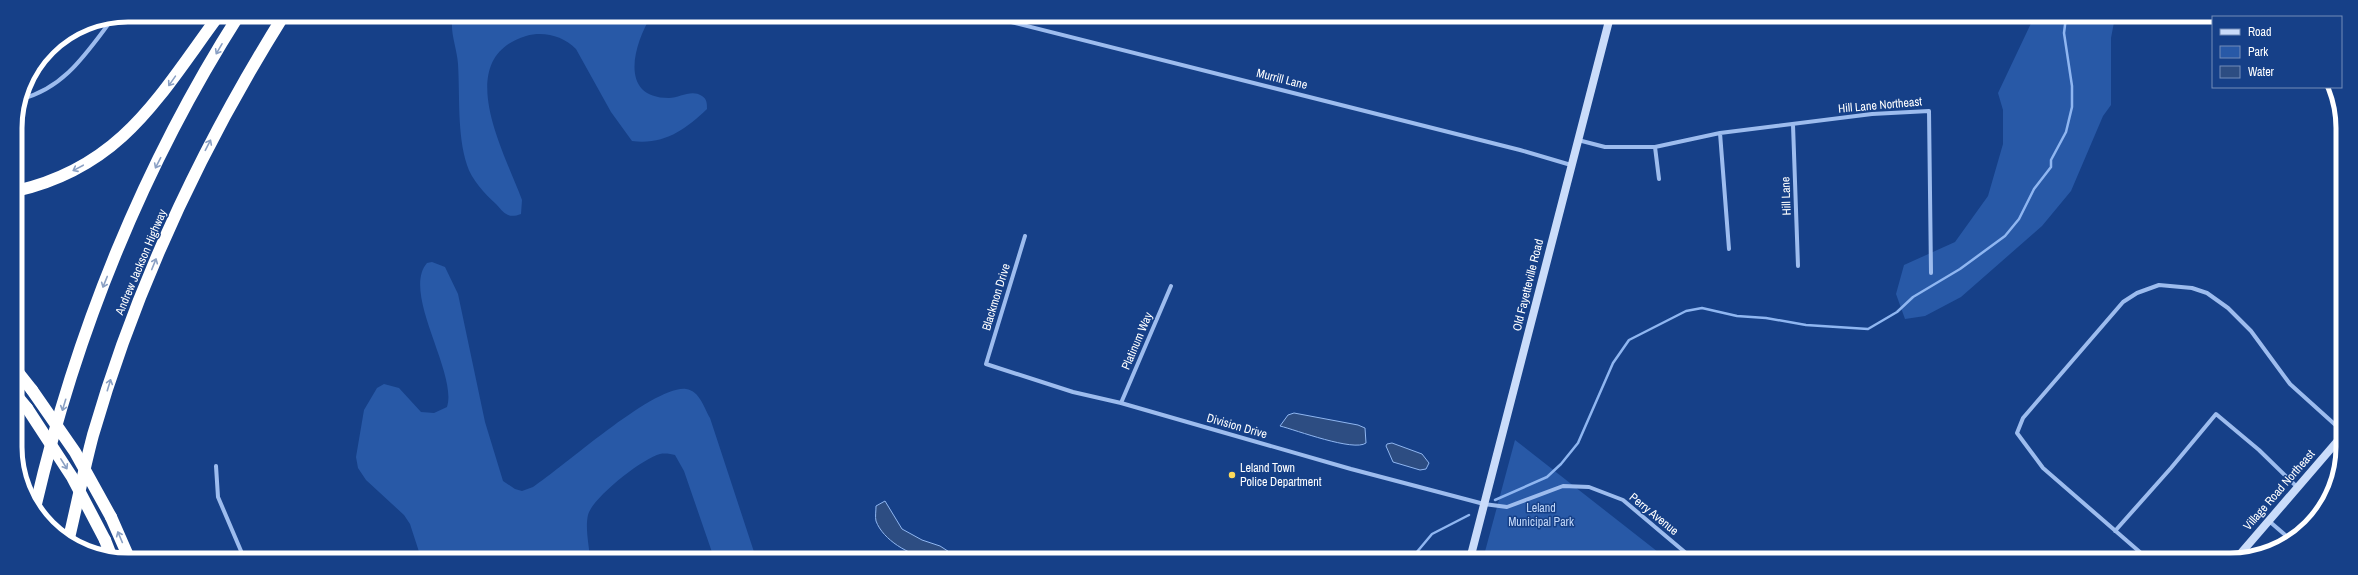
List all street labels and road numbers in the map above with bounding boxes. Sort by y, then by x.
street label: Murrill Lane [1255,65,1309,93]
street label: Hill Lane Northeast [1837,93,1923,117]
street label: Hill Lane [1777,176,1795,216]
street label: Andrew Jackson Highway [111,207,171,318]
street label: Old Fayetteville Road [1509,237,1547,333]
street label: Blackmon Drive [978,261,1014,333]
street label: Platinum Way [1118,310,1156,372]
street label: Division Drive [1205,410,1269,442]
street label: Village Road Northeast [2240,446,2319,534]
street label: Perry Avenue [1626,489,1682,539]

